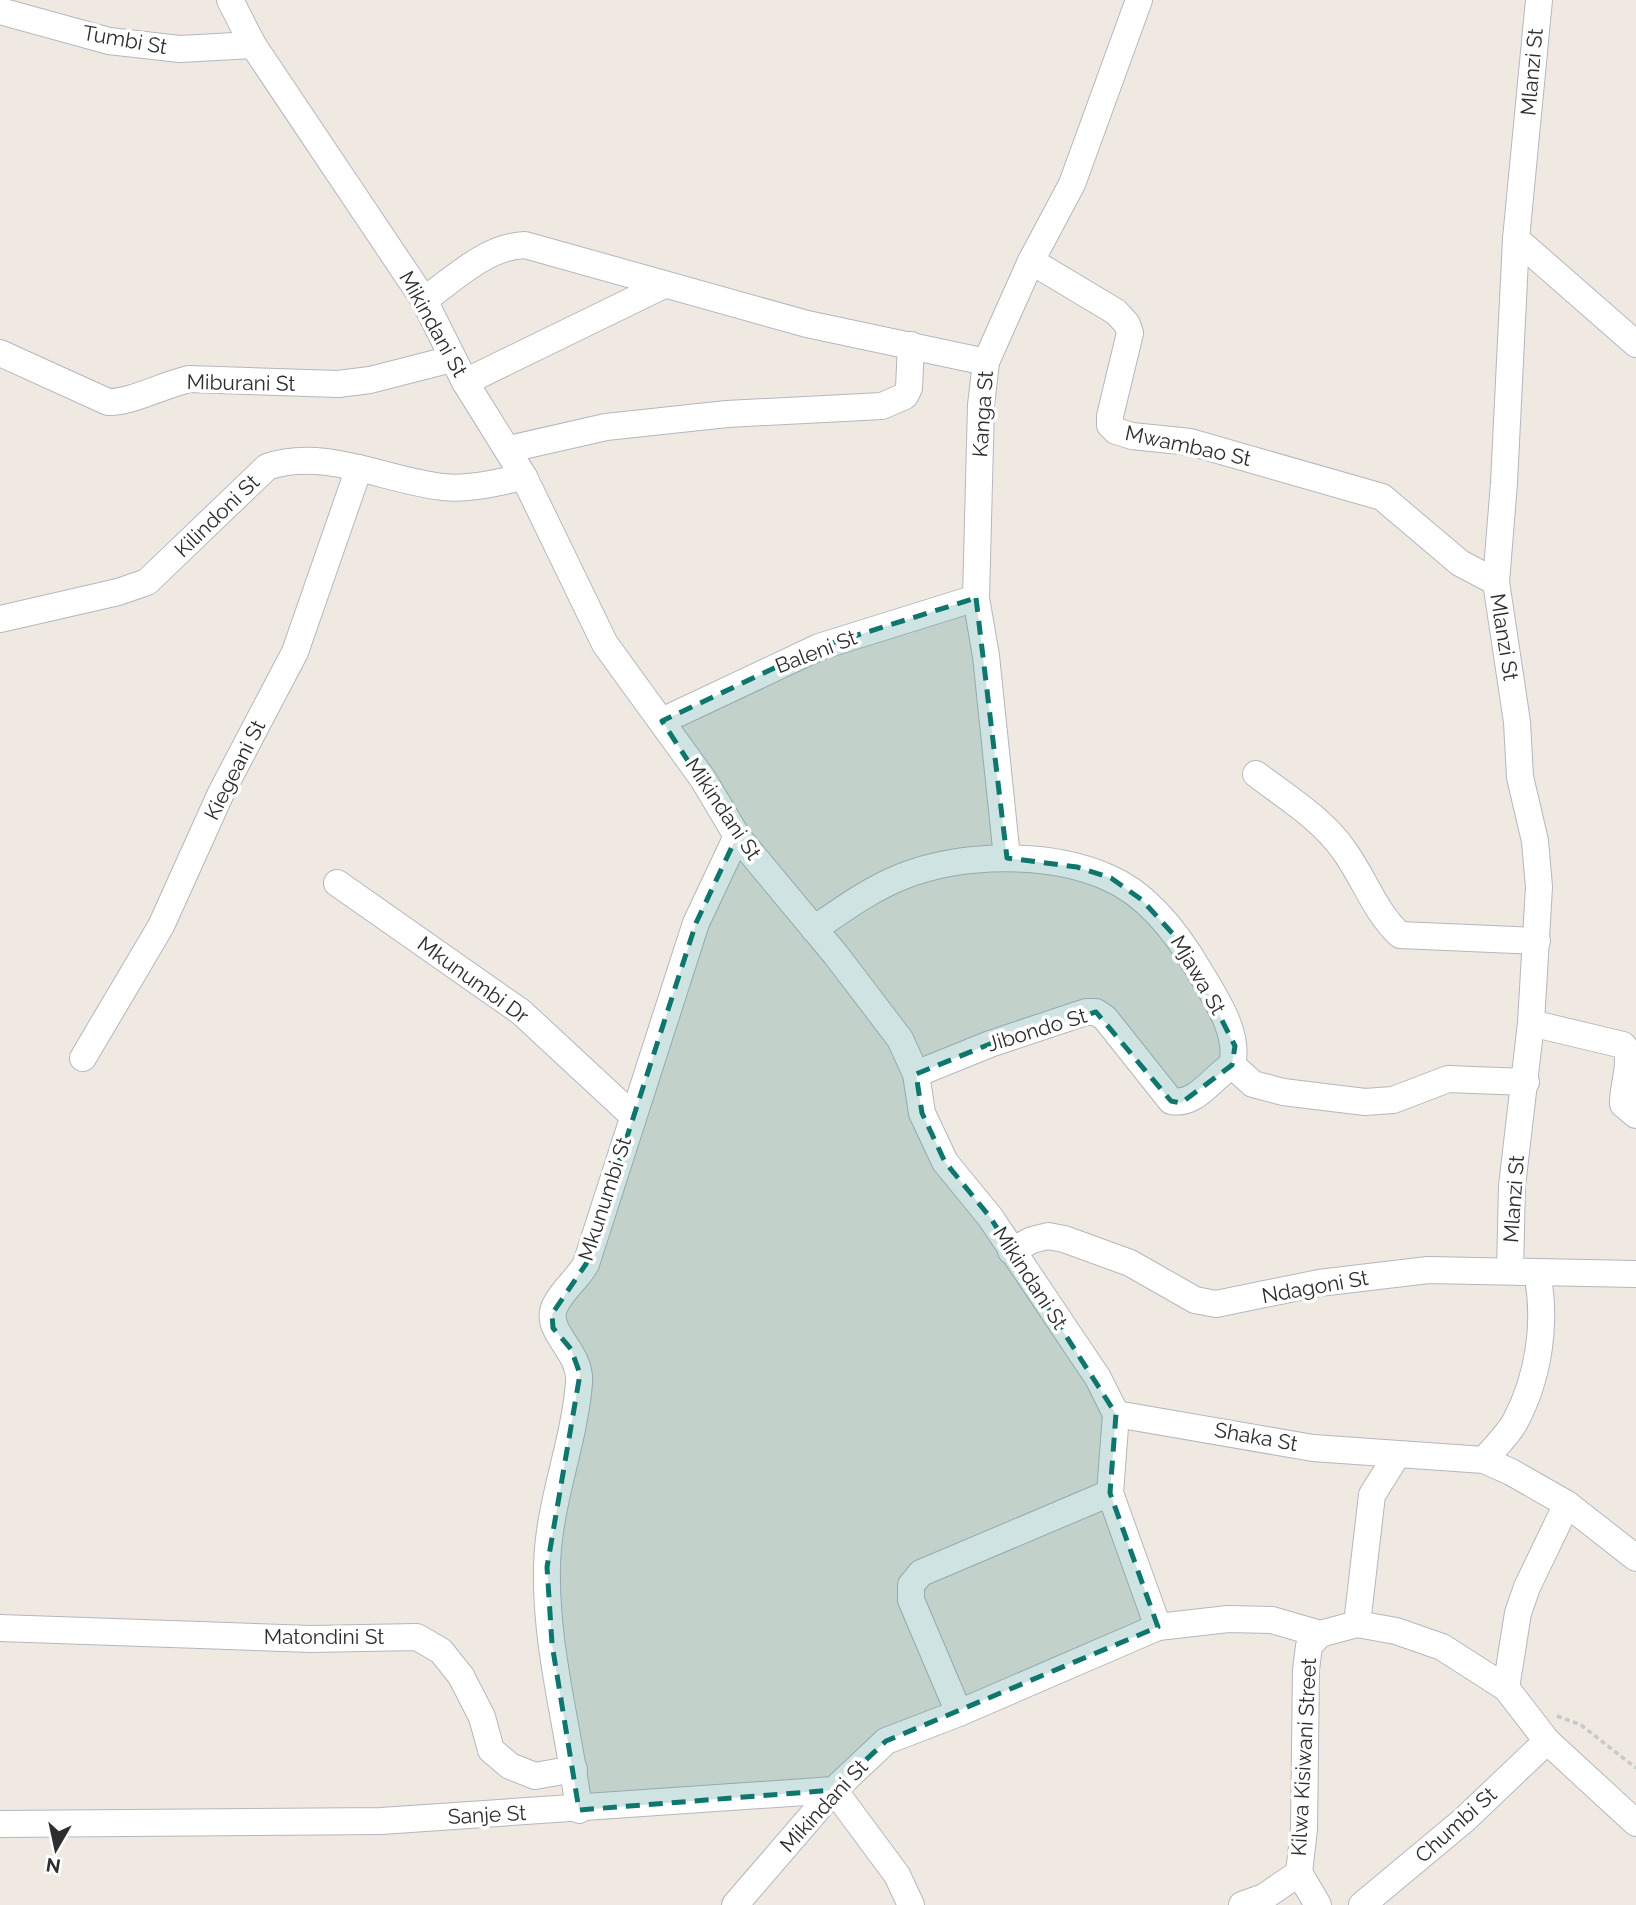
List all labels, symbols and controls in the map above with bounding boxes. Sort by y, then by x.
street label: Tumbi St [81,20,169,59]
street label: Mlanzi St [1515,27,1548,117]
street label: Mikindani St [394,266,473,381]
street label: Miburani St [186,369,296,396]
street label: Kanga St [967,370,998,458]
street label: Mwambao St [1123,420,1253,471]
street label: Kilindoni St [169,469,264,562]
street label: Mlanzi St [1485,592,1524,682]
street label: Baleni St [772,625,860,678]
street label: Kiegeani St [199,716,270,824]
street label: Mikindani St [680,753,767,864]
street label: Mkunumbi Dr [413,931,534,1029]
street label: Mjawa St [1166,931,1231,1019]
street label: Jibondo St [984,1003,1090,1057]
street label: Mkunumbi St [573,1134,636,1264]
street label: Mlanzi St [1498,1154,1529,1244]
street label: Mikindani St [988,1222,1073,1334]
street label: Ndagoni St [1260,1265,1370,1308]
street label: Shaka St [1213,1417,1300,1456]
street label: Matondini St [264,1624,384,1649]
street label: Kilwa Kisiwani Street [1286,1657,1321,1857]
street label: Mikindani St [775,1754,873,1857]
street label: Chumbi St [1410,1782,1502,1868]
street label: Sanje St [447,1800,527,1829]
north arrow [21,1814,91,1884]
text: N [44,1854,62,1878]

